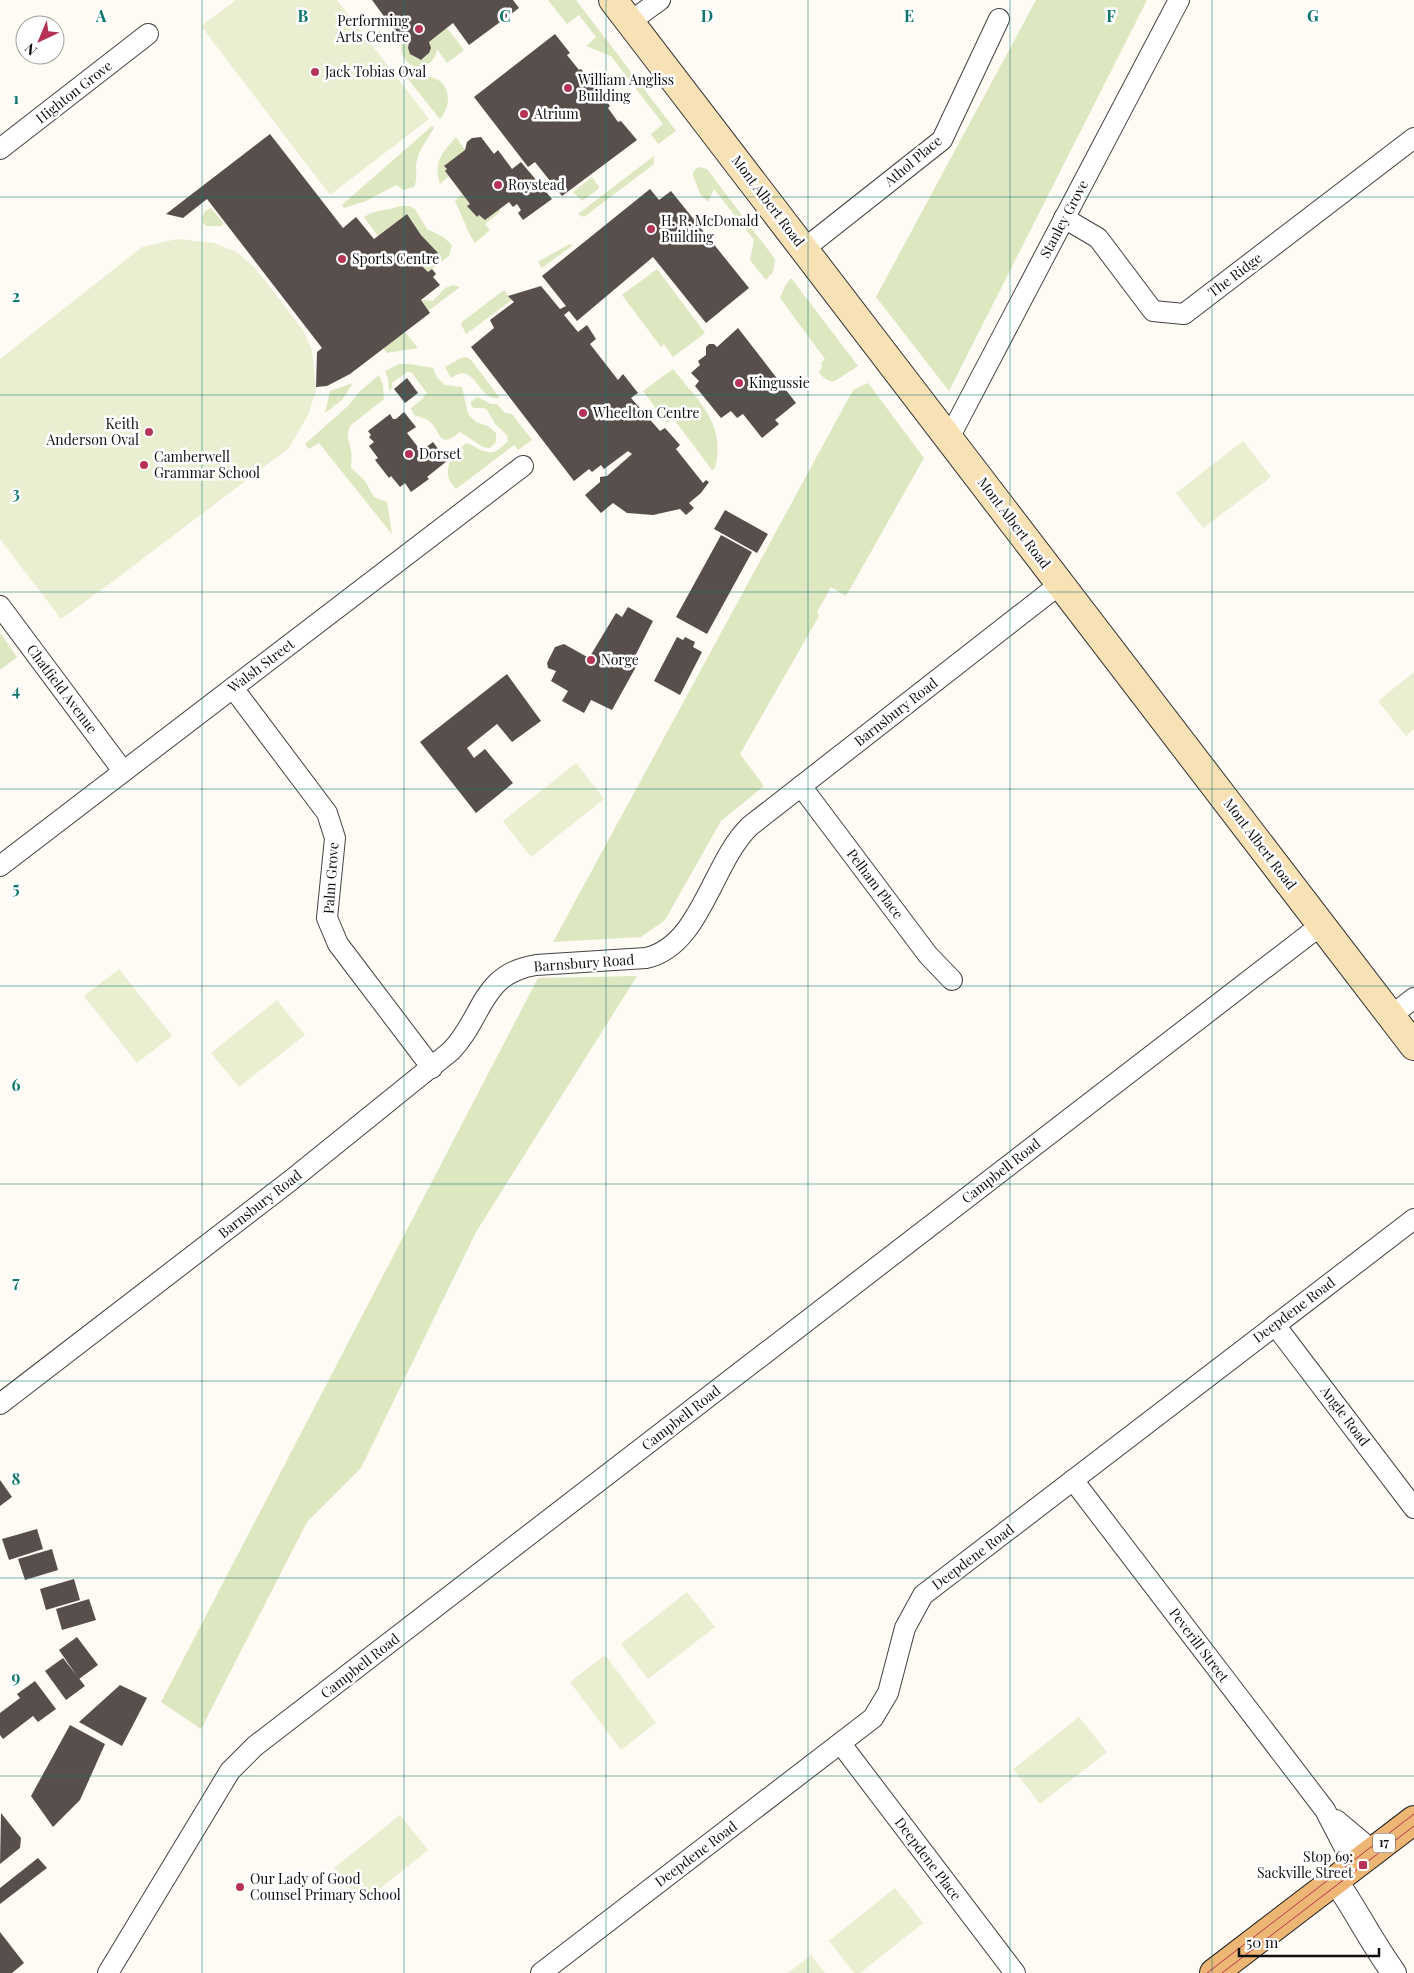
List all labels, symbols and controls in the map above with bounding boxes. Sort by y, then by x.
text: A [95,5,107,26]
text: B [298,5,309,26]
text: C [499,5,511,26]
text: D [701,5,713,26]
text: E [904,5,914,26]
text: F [1106,5,1116,26]
text: G [1307,5,1319,26]
place label: Performing Arts Centre [335,11,410,46]
north arrow [15,15,65,65]
marker: Performing Arts Centre [413,23,425,35]
text: N [20,39,41,60]
street label: Highton Grove [32,56,116,127]
place label: Jack Tobias Oval [324,62,426,81]
marker: Jack Tobias Oval [309,66,321,78]
place label: William Angliss Building [577,70,674,105]
marker: William Angliss Building [562,82,574,94]
text: 1 [13,87,19,108]
place label: Atrium [533,104,579,123]
marker: Atrium [518,108,530,120]
street label: Athol Place [879,131,946,191]
street label: Mont Albert Road [728,151,809,250]
place label: Roystead [508,175,565,194]
street label: Stanley Grove [1035,176,1092,261]
marker: Roystead [492,179,504,191]
place label: H. R. McDonald Building [661,211,759,246]
marker: H. R. McDonald Building [645,223,657,235]
street label: The Ridge [1204,248,1266,301]
place label: Sports Centre [352,249,439,268]
marker: Sports Centre [336,253,348,265]
text: 2 [12,285,20,306]
place label: Kingussie [749,373,810,392]
marker: Kingussie [733,377,745,389]
place label: Wheelton Centre [592,403,700,422]
marker: Wheelton Centre [577,407,589,419]
place label: Keith Anderson Oval [45,414,140,449]
marker: Keith Anderson Oval [143,426,155,438]
place label: Dorset [419,444,462,463]
place label: Camberwell Grammar School [154,447,260,482]
marker: Dorset [403,448,415,460]
marker: Camberwell Grammar School [138,459,150,471]
street label: Mont Albert Road [974,473,1055,572]
text: 3 [12,482,20,503]
street label: Walsh Street [223,634,299,697]
street label: Chatfield Avenue [23,640,102,737]
place label: Norge [601,650,639,669]
marker: Norge [585,654,597,666]
street label: Barnsbury Road [850,673,941,750]
text: 4 [12,679,20,700]
street label: Mont Albert Road [1220,794,1301,893]
street label: Palm Grove [319,841,342,915]
street label: Pelham Place [843,845,908,923]
text: 5 [12,877,20,898]
street label: Barnsbury Road [533,950,635,975]
text: 6 [12,1074,21,1095]
street label: Campbell Road [957,1134,1044,1207]
street label: Barnsbury Road [214,1165,305,1242]
text: 7 [12,1271,20,1292]
street label: Deepdene Road [1249,1272,1339,1347]
street label: Campbell Road [637,1381,724,1454]
street label: Angle Road [1316,1381,1374,1450]
text: 8 [12,1468,21,1489]
street label: Deepdene Road [928,1519,1018,1594]
street label: Peverill Street [1165,1604,1234,1686]
street label: Campbell Road [316,1629,403,1702]
text: 9 [12,1666,21,1687]
street label: Deepdene Place [891,1813,966,1904]
street label: Deepdene Road [651,1816,741,1891]
road number: 17 [1373,1834,1395,1852]
place label: Stop 69: Sackville Street [1257,1847,1354,1882]
marker: Stop 69: Sackville Street [1357,1859,1369,1871]
place label: Our Lady of Good Counsel Primary School [250,1869,401,1904]
marker: Our Lady of Good Counsel Primary School [234,1881,246,1893]
scale bar [1239,1926,1379,1958]
text: 50 m [1246,1932,1279,1952]

